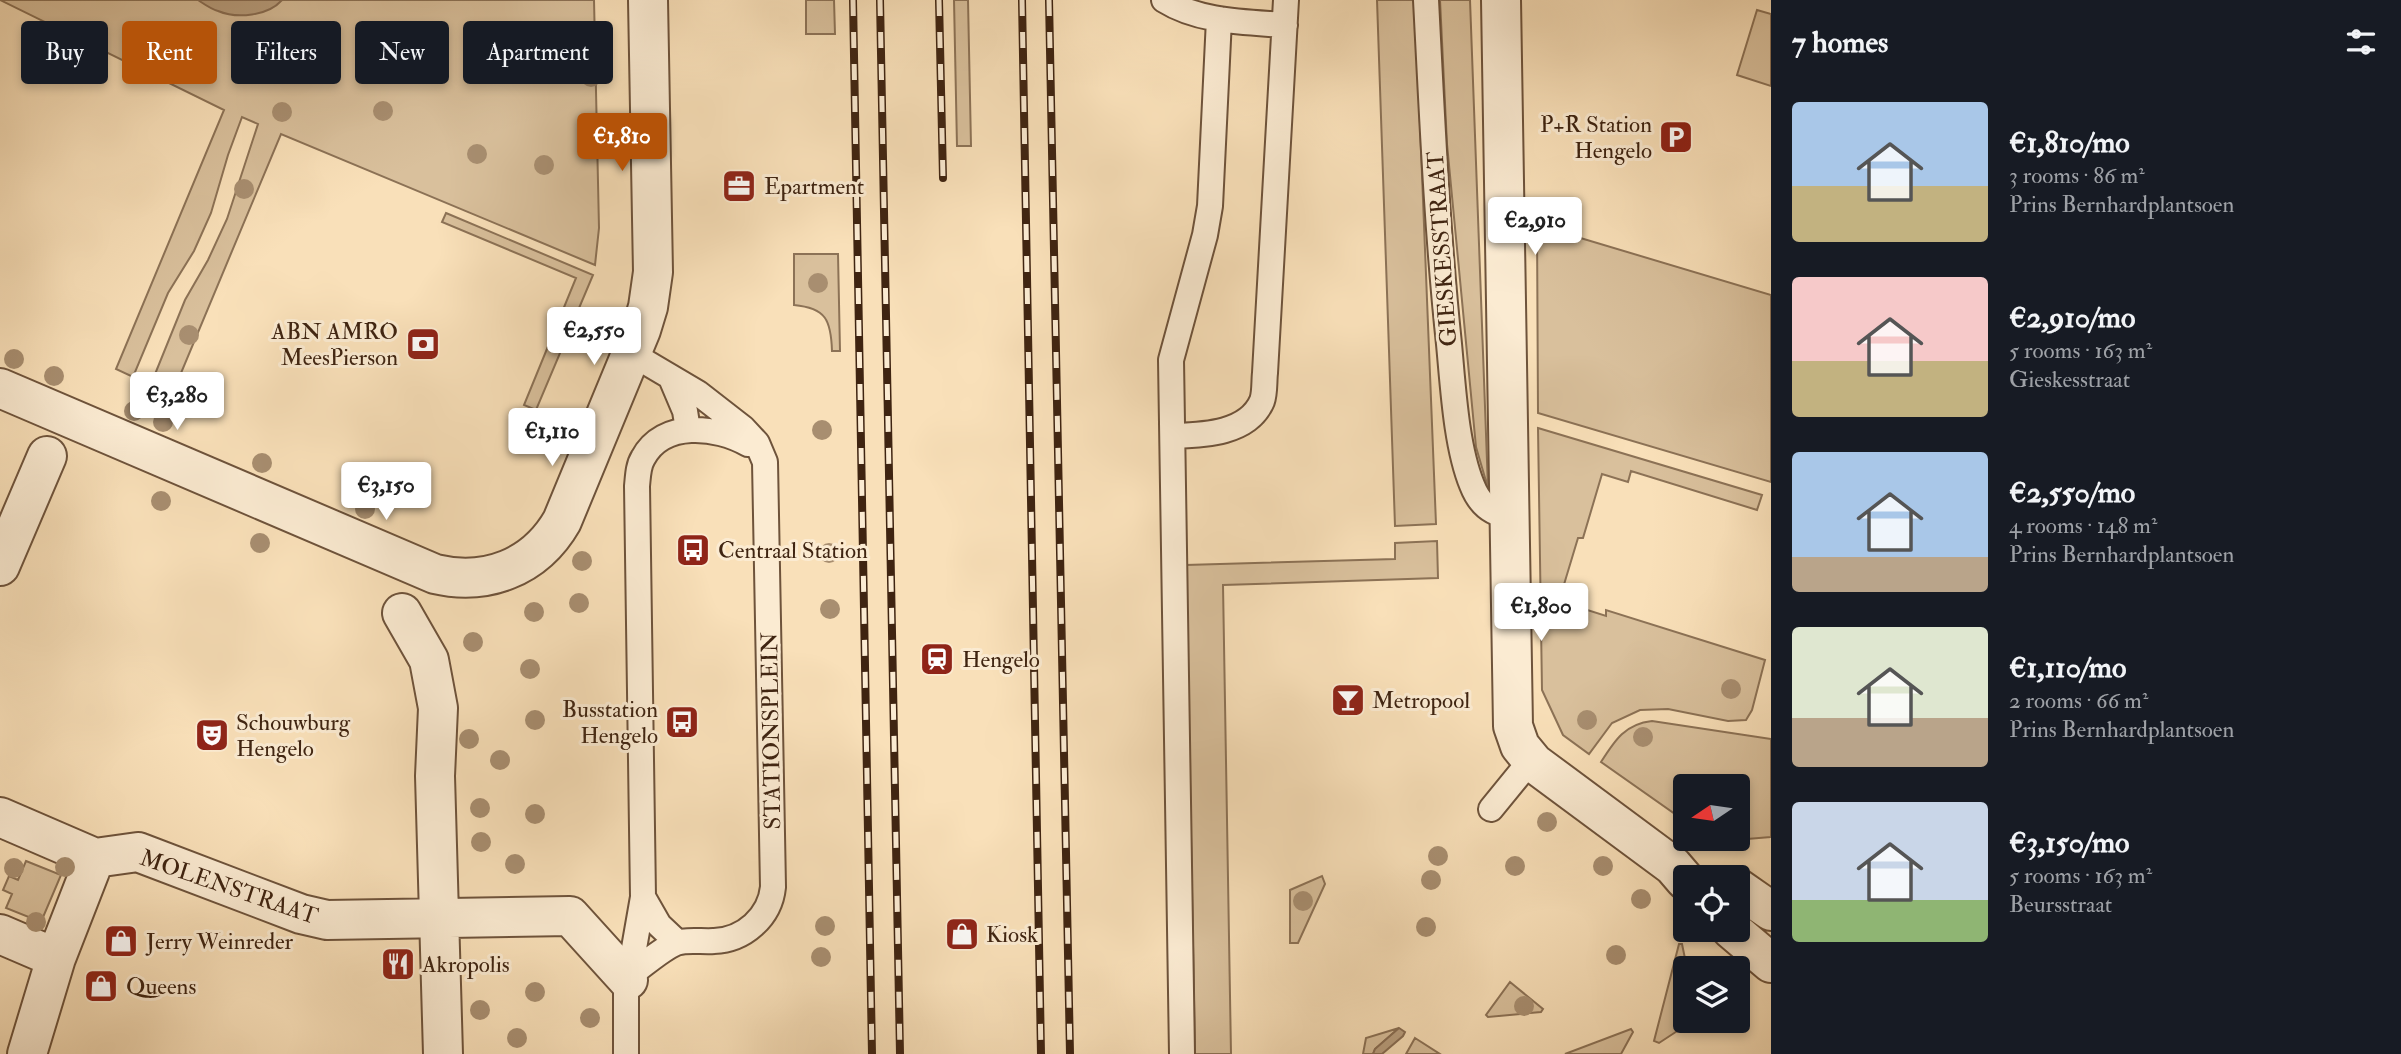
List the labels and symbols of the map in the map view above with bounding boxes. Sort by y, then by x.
place label: P+R Station Hengelo [1540,110,1652,165]
pin: €1,810 [565,114,679,173]
parking icon: P+R Station Hengelo [1657,118,1695,156]
street label: GIESKESSTRAAT [1421,151,1463,347]
office icon: Epartment [720,167,758,205]
place label: Epartment [764,172,864,202]
pin: €2,910 [1478,198,1592,257]
pin: €2,550 [537,308,651,367]
place label: ABN AMRO MeesPierson [270,317,398,372]
bank icon: ABN AMRO MeesPierson [404,325,442,363]
pin: €3,280 [120,372,234,432]
pin: €1,110 [495,408,609,468]
pin: €3,150 [329,462,443,522]
bus stop icon: Centraal Station [674,531,712,569]
place label: Centraal Station [718,536,868,565]
pin: €1,800 [1484,584,1598,643]
street label: STATIONSPLEIN [755,632,787,830]
station icon: Hengelo [918,640,956,678]
place label: Hengelo [962,645,1040,674]
bar icon: Metropool [1329,681,1367,719]
place label: Metropool [1372,686,1470,716]
place label: Busstation Hengelo [562,695,658,750]
bus stop icon: Busstation Hengelo [663,703,701,741]
place label: Schouwburg Hengelo [236,708,351,763]
theatre icon: Schouwburg Hengelo [193,716,231,754]
north arrow [1673,774,1750,850]
street label: MOLENSTRAAT [136,843,322,931]
shop icon: Kiosk [943,915,981,953]
place label: Kiosk [986,920,1038,949]
shop icon: Jerry Weinreder [102,922,140,960]
place label: Jerry Weinreder [145,927,294,956]
restaurant icon: Akropolis [379,945,417,983]
place label: Akropolis [421,950,510,980]
shop icon: Queens [82,967,120,1005]
place label: Queens [126,972,196,1001]

